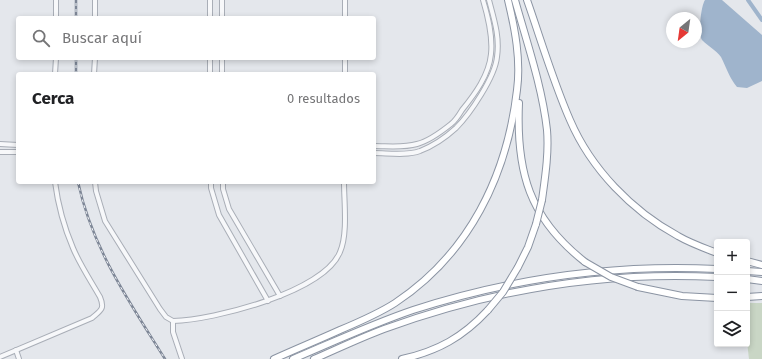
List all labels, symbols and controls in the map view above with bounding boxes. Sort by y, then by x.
north arrow [666,12,702,48]
search box [16,16,376,60]
icon: search [30,27,52,49]
text: Buscar aquí [62,29,142,47]
text: Cerca [32,88,74,109]
text: 0 resultados [287,91,360,106]
map controls [714,239,750,347]
button: + [714,239,750,275]
button: − [714,275,750,311]
button: layers [714,311,750,347]

